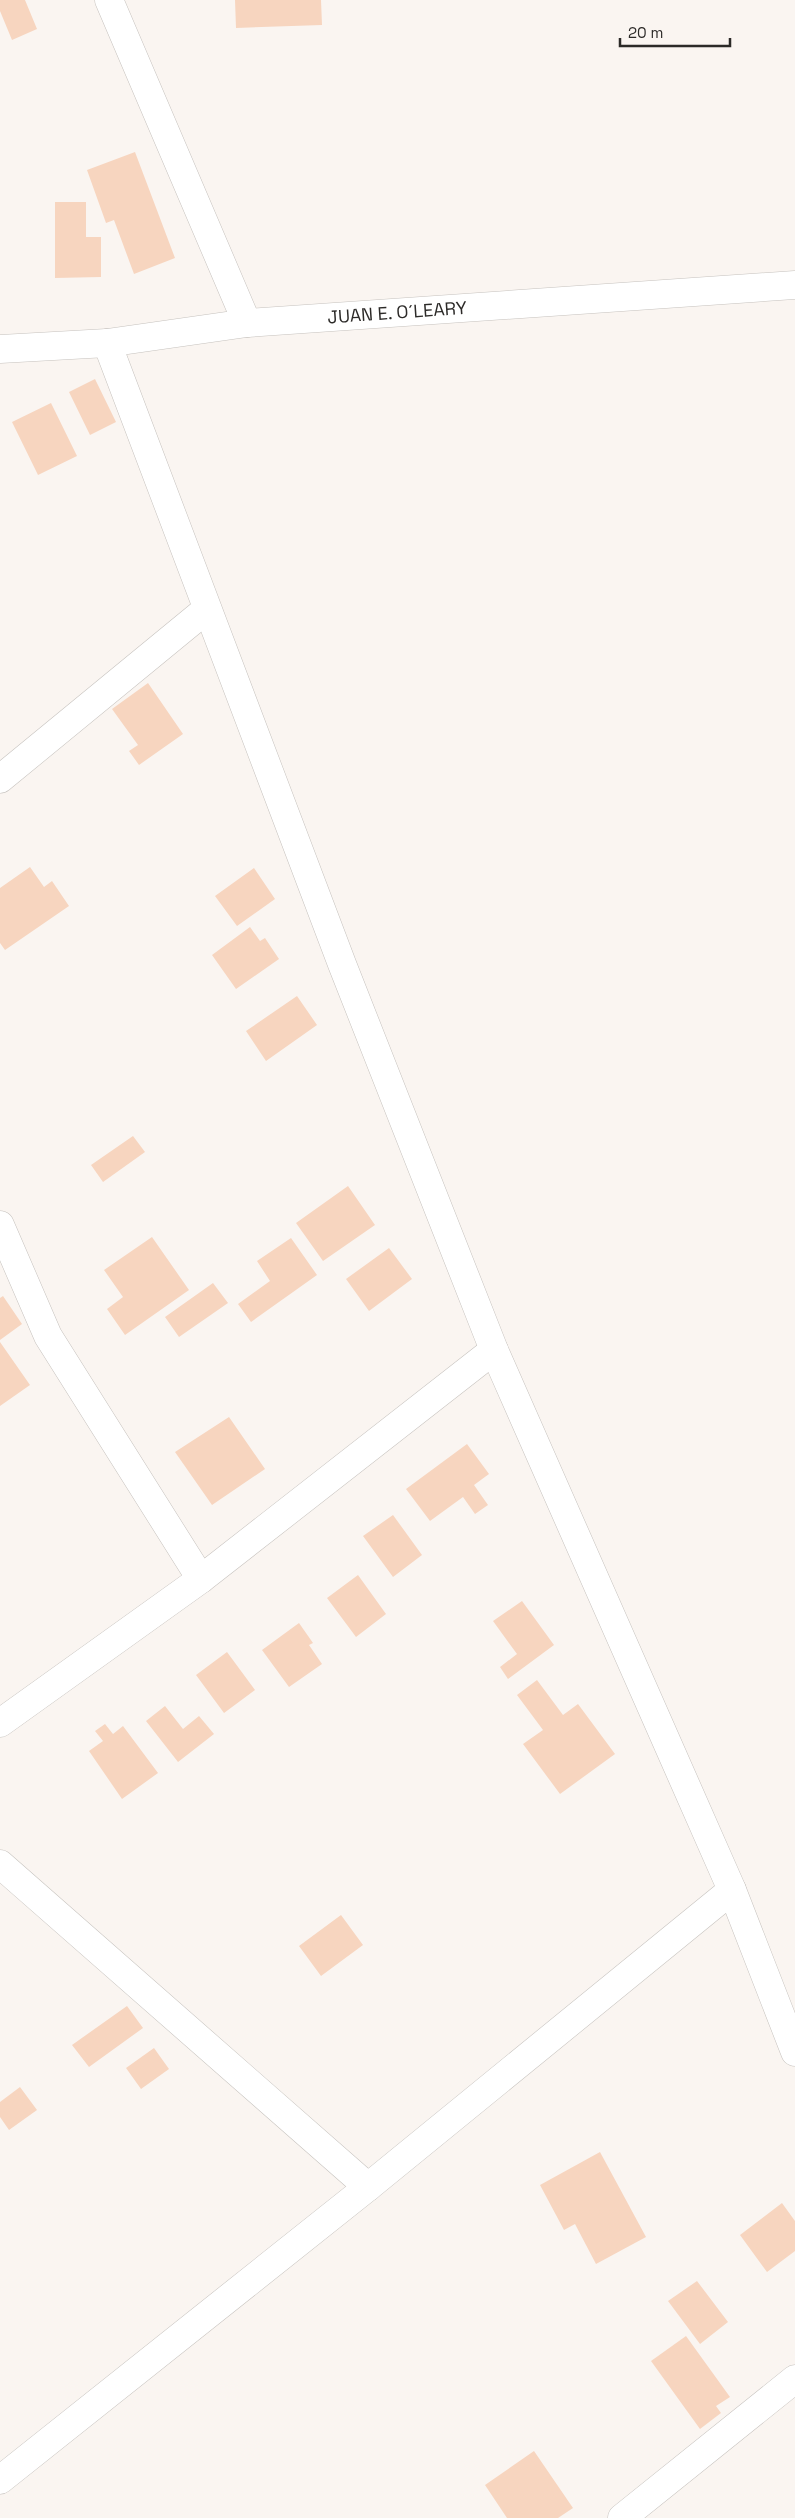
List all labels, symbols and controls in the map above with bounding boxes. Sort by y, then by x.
scale bar [620,15,730,47]
text: 20 m [628,23,663,42]
street label: JUAN E. O´LEARY [327,296,467,328]

